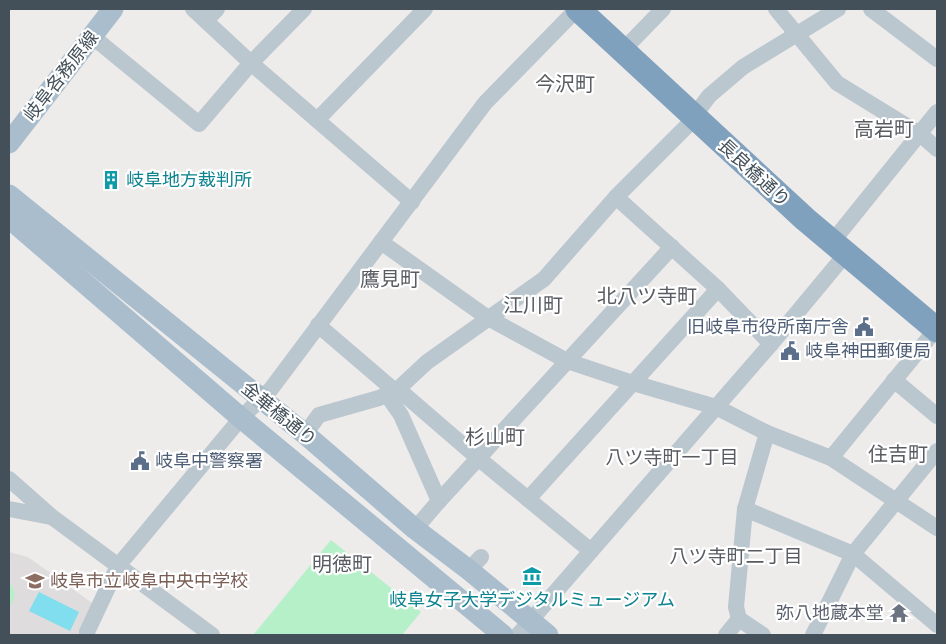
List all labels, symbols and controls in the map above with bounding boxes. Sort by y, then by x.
street label: 岐阜各務原線 [18,26,103,125]
district label: 今沢町 [535,71,595,97]
district label: 高岩町 [854,116,914,142]
street label: 長良橋通り [714,134,795,212]
place label: 岐阜地方裁判所 [126,168,252,191]
building icon: 岐阜地方裁判所 [100,169,122,191]
district label: 鷹見町 [360,266,420,292]
district label: 北八ツ寺町 [597,283,697,309]
district label: 江川町 [503,292,563,318]
place label: 旧岐阜市役所南庁舎 [687,315,849,338]
public building icon: 旧岐阜市役所南庁舎 [853,316,875,338]
place label: 岐阜神田郵便局 [805,339,931,362]
public building icon: 岐阜神田郵便局 [779,340,801,362]
street label: 金華橋通り [237,376,322,451]
district label: 杉山町 [465,424,525,450]
district label: 住吉町 [868,441,928,467]
district label: 八ツ寺町一丁目 [605,445,739,469]
place label: 岐阜中警察署 [155,449,263,472]
public building icon: 岐阜中警察署 [129,450,151,472]
district label: 八ツ寺町二丁目 [669,544,803,568]
district label: 明徳町 [312,551,372,577]
museum icon: 岐阜女子大学デジタルミュージアム [521,565,543,587]
place label: 岐阜市立岐阜中央中学校 [50,569,248,592]
school or university icon: 岐阜市立岐阜中央中学校 [24,570,46,592]
place label: 岐阜女子大学デジタルミュージアム [389,588,675,611]
place label: 弥八地蔵本堂 [776,601,884,624]
temple icon: 弥八地蔵本堂 [888,602,910,624]

